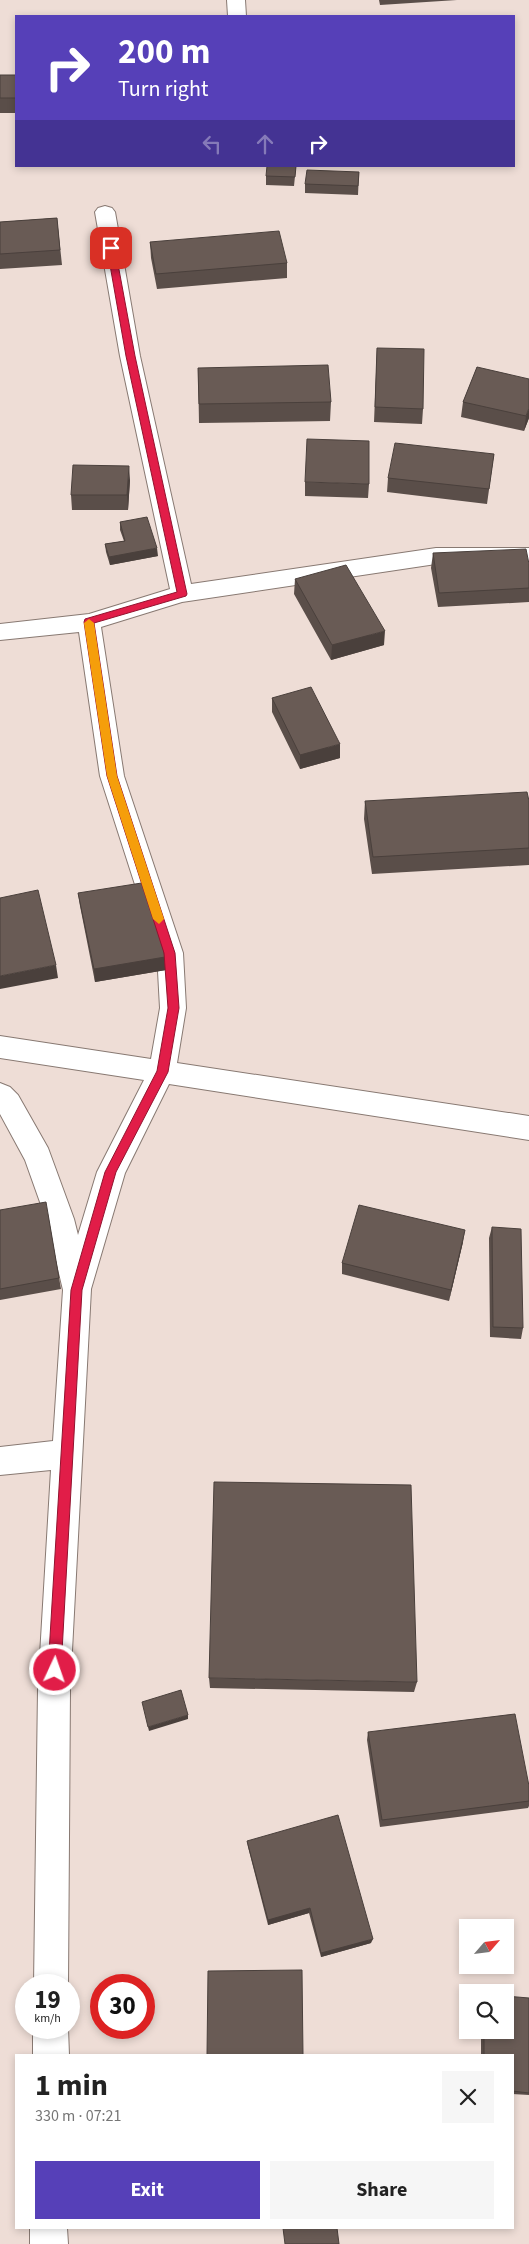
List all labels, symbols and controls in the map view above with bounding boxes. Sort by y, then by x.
text: 200 m [118,27,210,77]
icon: right [35,35,100,100]
text: Turn right [118,73,208,105]
icon: left [198,130,226,158]
icon: ahead [251,130,279,158]
icon: right [304,130,332,158]
pin [90,227,132,269]
icon: arrive [97,234,125,262]
position arrow [28,1643,80,1695]
north arrow [459,1919,514,1974]
map controls [459,1919,514,2039]
speed limit sign: 30 [90,1974,155,2039]
text: 19 [34,1982,61,2018]
button: search [459,1984,514,2039]
text: km/h [34,2010,61,2027]
text: 1 min [35,2064,108,2107]
button: close [442,2071,494,2123]
text: 330 m · 07:21 [35,2105,122,2127]
button: Exit [35,2161,260,2219]
button: Share [270,2161,494,2219]

